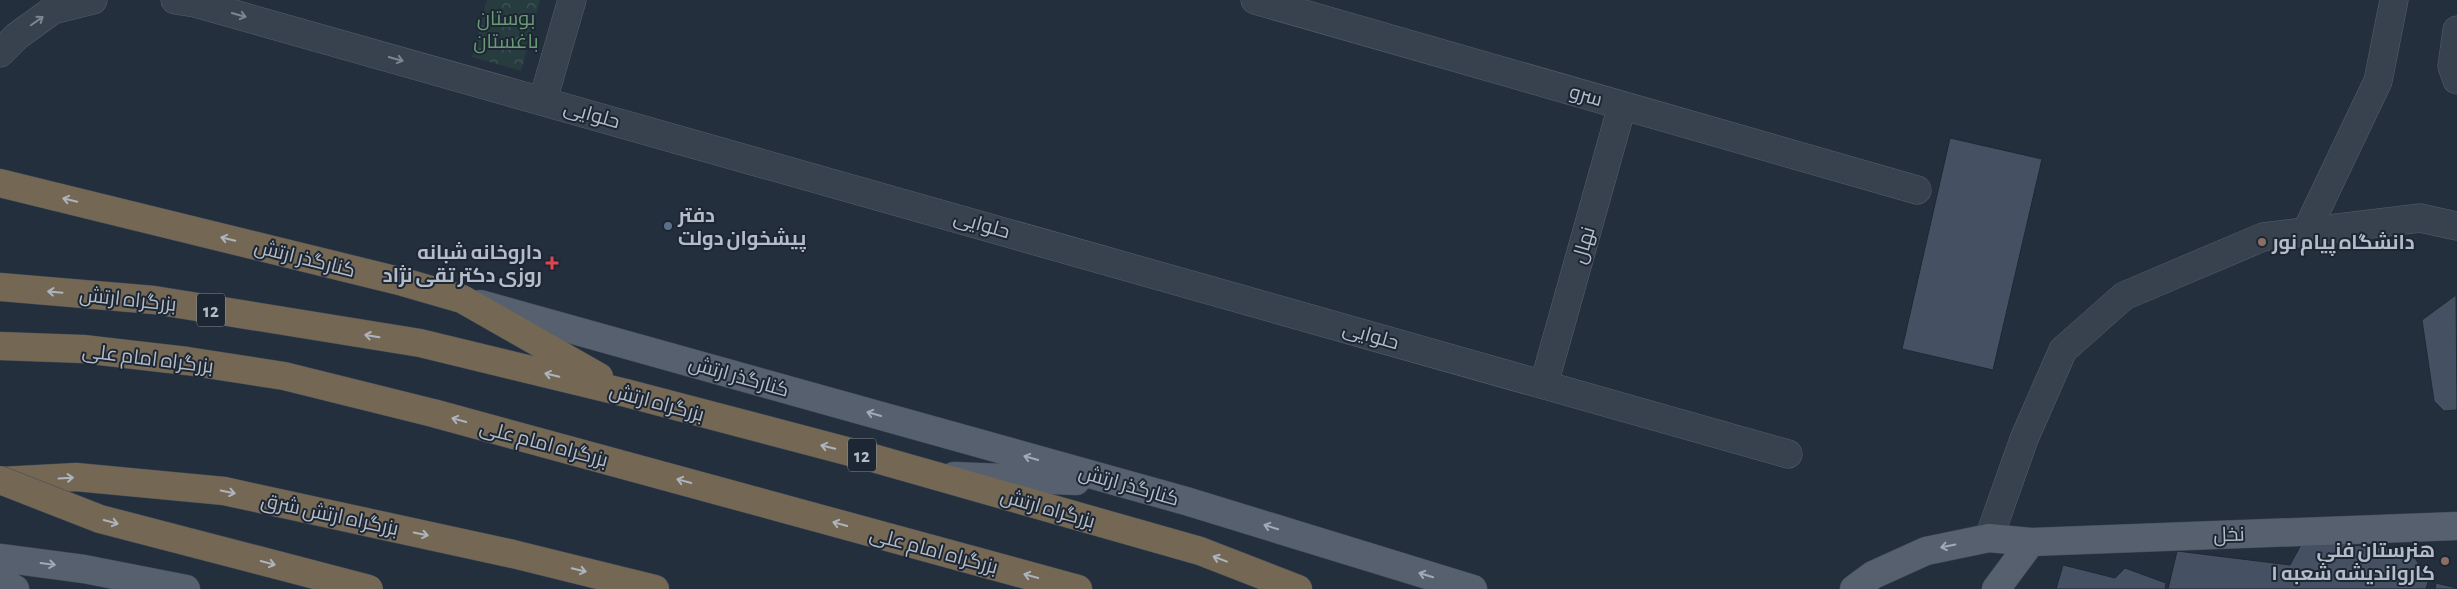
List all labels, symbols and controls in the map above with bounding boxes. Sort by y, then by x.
park label: بوستان باغستان [473,9,539,54]
one-way arrow [231,11,247,20]
one-way arrow [30,16,44,26]
one-way arrow [387,54,403,64]
street label: سرو [1567,82,1604,111]
street label: حلوایی [561,97,622,134]
one-way arrow [63,195,79,204]
place label: دفتر پیشخوان دولت [677,206,806,252]
street label: حلوایی [951,207,1012,244]
marker: دفتر پیشخوان دولت [662,220,674,232]
street label: نهال [1569,224,1601,267]
place label: دانشگاه پیام نور [2271,232,2415,256]
one-way arrow [221,234,237,243]
marker: دانشگاه پیام نور [2256,236,2268,248]
street label: کنارگذر ارتش [252,237,357,283]
place label: داروخانه شبانه روزی دکتر تقی نژاد [383,242,542,287]
marker: داروخانه شبانه روزی دکتر تقی نژاد [546,257,558,269]
street label: بزرگراه ارتش [78,285,177,317]
one-way arrow [47,287,63,297]
road number: 12 [197,294,225,326]
street label: حلوایی [1340,318,1401,355]
one-way arrow [364,330,380,340]
street label: بزرگراه امام علی [81,341,215,380]
street label: کنارگذر ارتش [686,353,791,403]
one-way arrow [545,370,561,379]
street label: بزرگراه ارتش [607,381,706,427]
one-way arrow [867,409,883,418]
one-way arrow [452,415,468,424]
street label: بزرگراه امام علی [477,417,610,474]
road number: 12 [848,438,876,472]
one-way arrow [821,441,837,451]
one-way arrow [1023,452,1039,462]
street label: کنارگذر ارتش [1076,462,1181,512]
one-way arrow [58,473,74,483]
one-way arrow [676,476,692,486]
street label: بزرگراه ارتش [998,486,1097,534]
one-way arrow [219,488,235,498]
street label: بزرگراه ارتش شرق [259,491,400,541]
one-way arrow [103,518,119,527]
one-way arrow [833,519,849,528]
one-way arrow [1263,522,1279,532]
street label: بزرگراه امام علی [867,524,1000,581]
street label: نخل [2213,524,2245,548]
one-way arrow [412,530,428,539]
place label: هنرستان فنی کارواندیشه شعبه ۱ [2271,541,2435,585]
one-way arrow [1941,542,1957,552]
one-way arrow [1213,554,1228,563]
marker: هنرستان فنی کارواندیشه شعبه ۱ [2439,555,2451,567]
one-way arrow [260,559,276,568]
one-way arrow [40,560,56,570]
one-way arrow [571,566,587,575]
one-way arrow [1419,569,1435,579]
one-way arrow [1023,571,1039,580]

